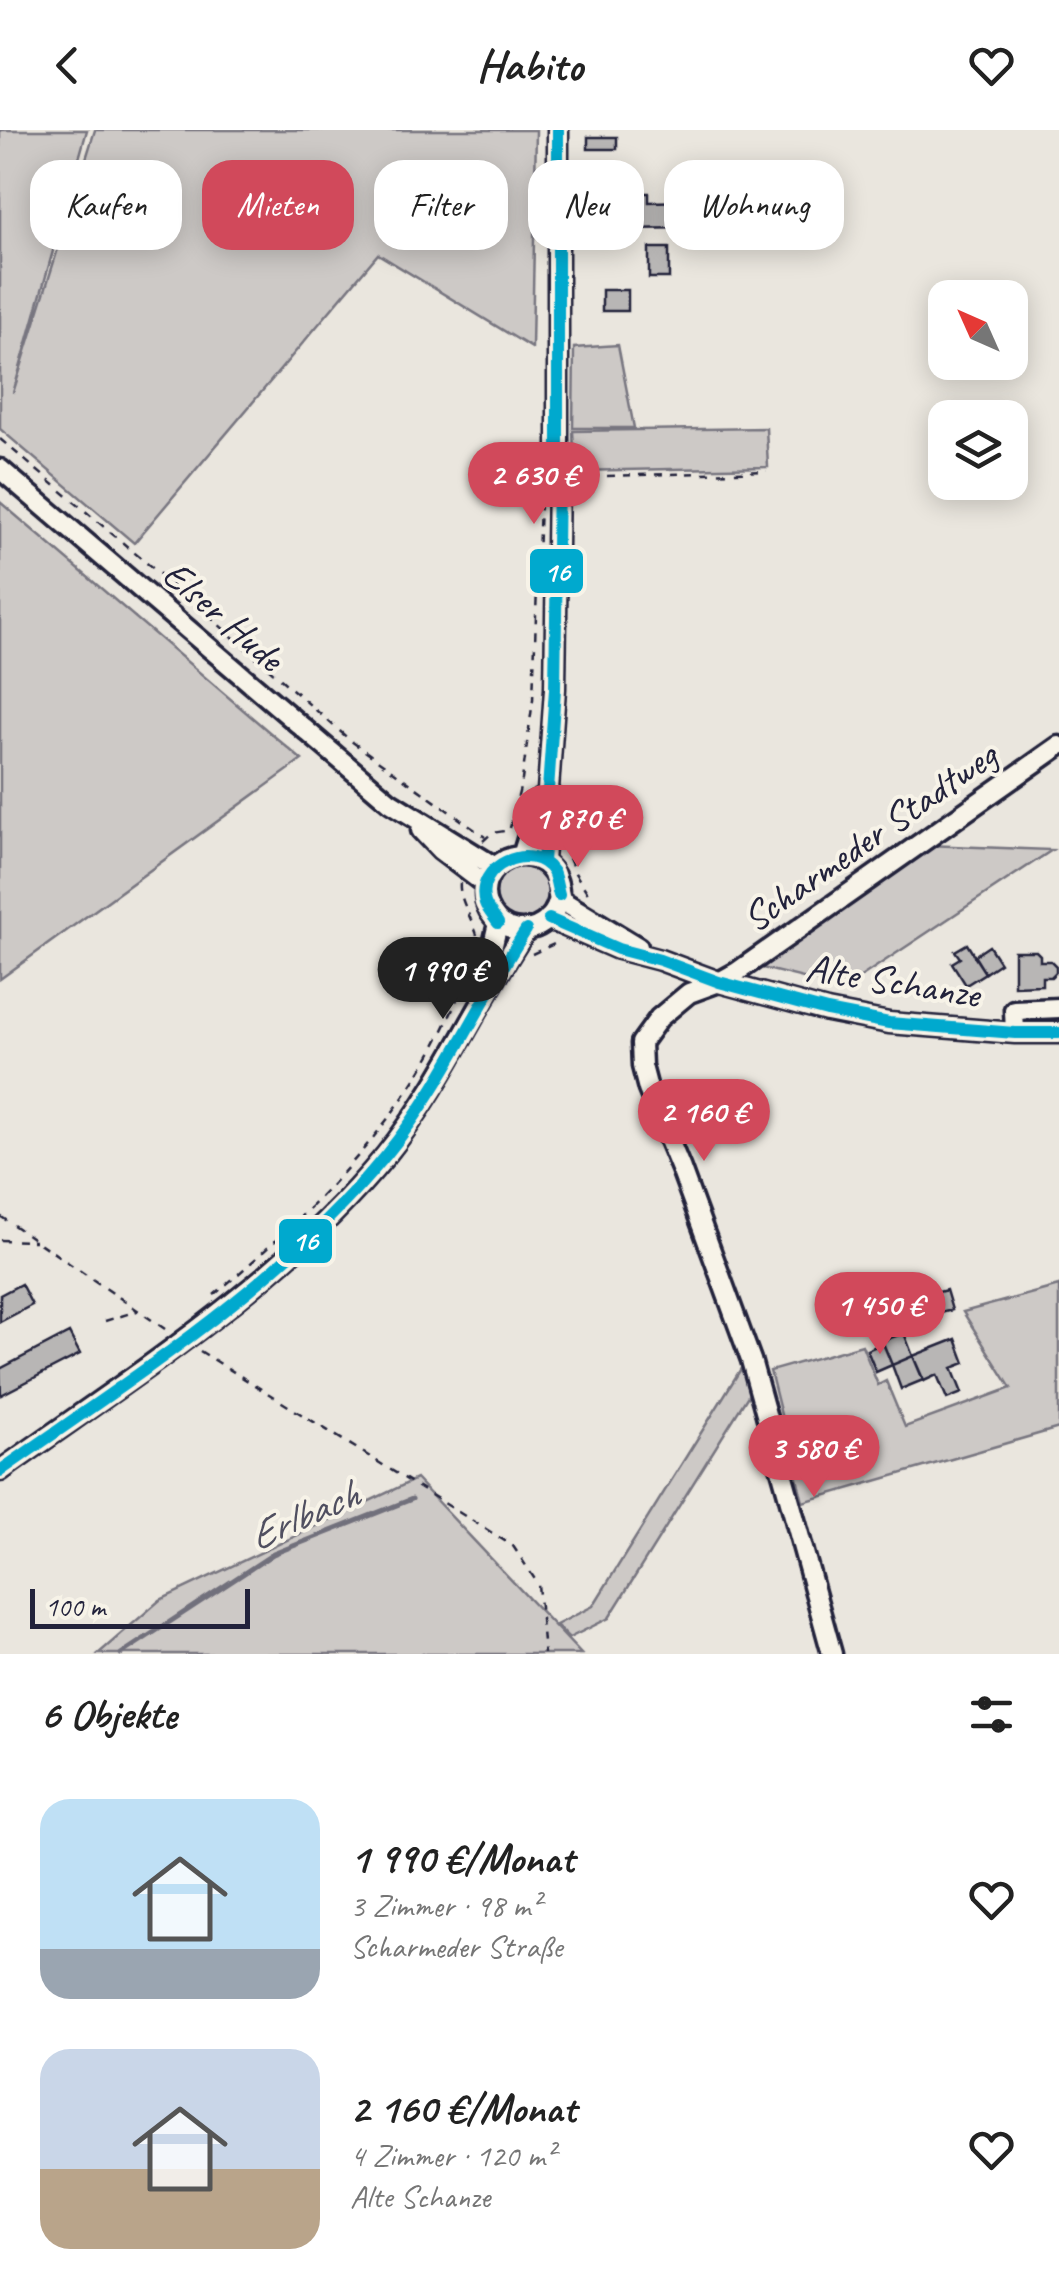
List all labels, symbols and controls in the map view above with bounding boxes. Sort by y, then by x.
text: Habito [477,37,582,94]
icon: back [40,38,95,93]
icon: heart [964,38,1019,93]
chip: Kaufen [30,160,182,250]
chip: Mieten [202,160,354,250]
chip: Filter [374,160,508,250]
chip: Neu [528,160,644,250]
chip: Wohnung [664,160,844,250]
north arrow [928,280,1028,380]
map controls [928,280,1028,500]
button: layers [928,400,1028,500]
pin: 2 630 € [442,442,626,527]
text: 2 630 € [490,454,578,495]
line badge: 16 [528,547,585,595]
street label: Elser Hude [152,549,297,684]
text: 16 [544,554,572,589]
street label: Scharmeder Stadtweg [733,729,1009,943]
pin: 1 870 € [486,785,670,870]
text: 1 870 € [534,797,622,838]
pin: 1 990 € [351,937,535,1022]
street label: Alte Schanze [802,943,986,1020]
text: 1 990 € [400,949,486,990]
pin: 2 160 € [612,1079,796,1164]
text: 2 160 € [660,1091,748,1132]
line badge: 16 [277,1217,334,1265]
text: 16 [292,1223,320,1258]
pin: 1 450 € [788,1272,972,1357]
text: 1 450 € [837,1284,923,1325]
pin: 3 580 € [722,1415,906,1500]
text: 3 580 € [771,1427,857,1468]
water label: Erlbach [240,1467,370,1563]
scale bar [30,1584,250,1628]
text: 100 m [45,1589,105,1624]
icon: filters [964,1687,1019,1742]
text: 6 Objekte [40,1688,176,1741]
text: 1 990 €/Monat [350,1832,574,1885]
icon: home [120,1839,240,1959]
icon: heart [964,1872,1019,1927]
text: 3 Zimmer · 98 m² [350,1885,540,1926]
text: Scharmeder Straße [350,1926,562,1967]
text: 2 160 €/Monat [350,2082,576,2135]
icon: home [120,2089,240,2209]
icon: heart [964,2122,1019,2177]
text: 4 Zimmer · 120 m² [350,2135,555,2176]
text: Alte Schanze [350,2176,490,2217]

